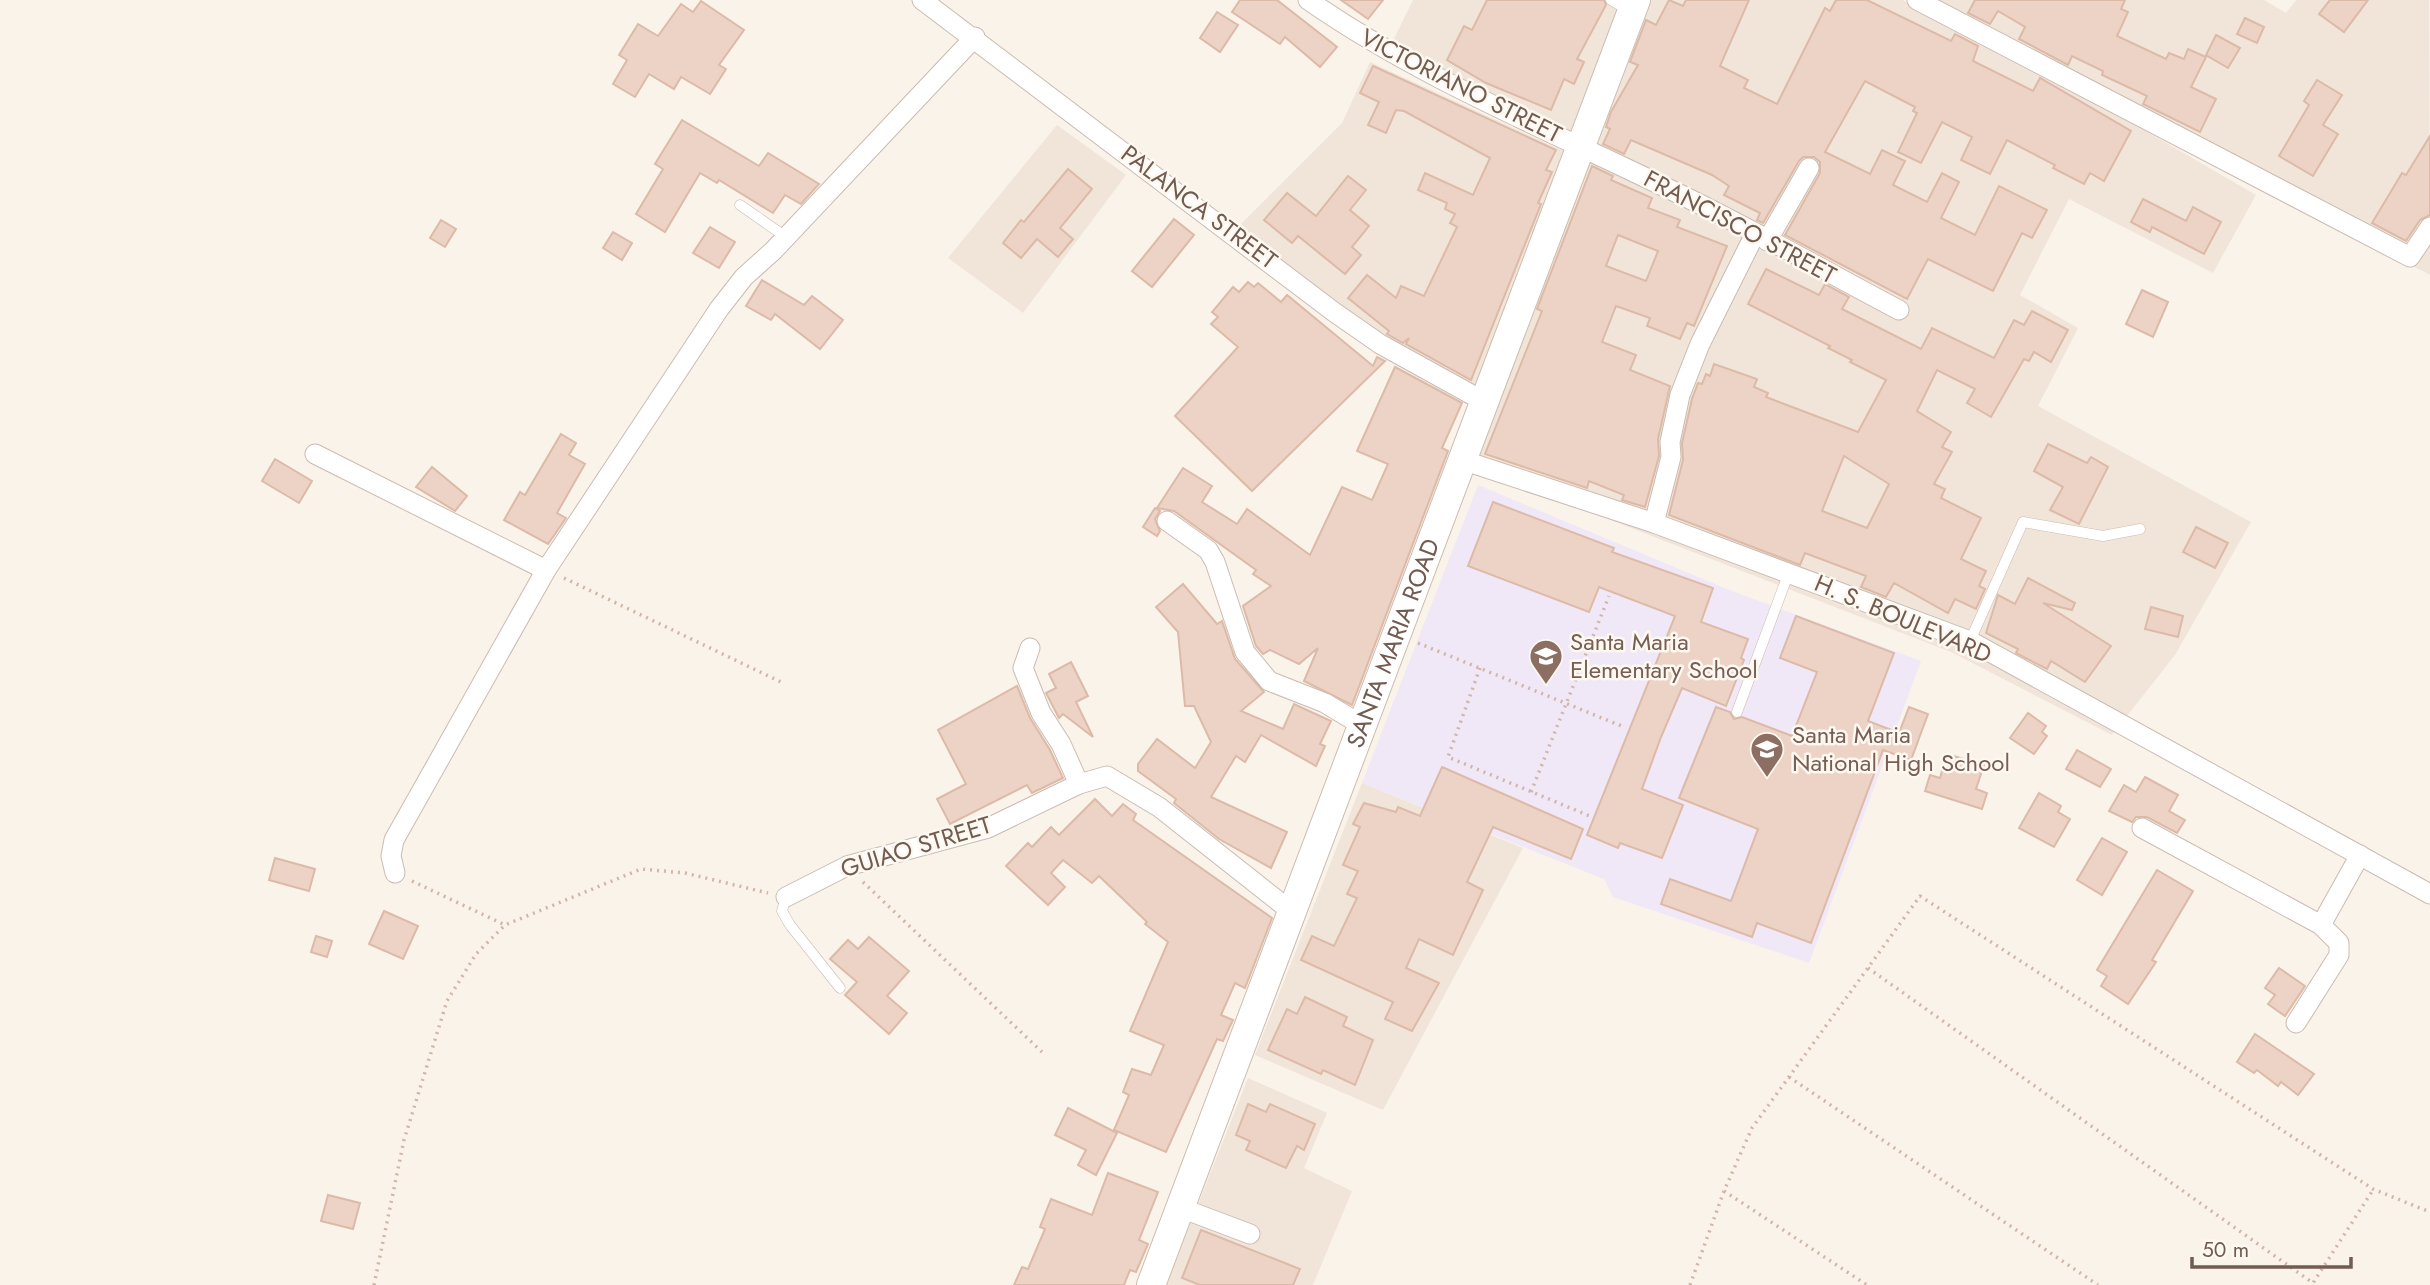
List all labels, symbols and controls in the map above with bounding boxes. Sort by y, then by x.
street label: VICTORIANO STREET [1355,20,1568,151]
street label: PALANCA STREET [1114,136,1285,277]
street label: FRANCISCO STREET [1638,161,1843,292]
street label: SANTA MARIA ROAD [1337,533,1448,753]
street label: H. S. BOULEVARD [1809,565,1997,672]
place label: Santa Maria Elementary School [1570,624,1758,687]
school or university icon: Santa Maria Elementary School [1527,637,1565,686]
place label: Santa Maria National High School [1792,717,2010,780]
school or university icon: Santa Maria National High School [1748,730,1786,779]
street label: GUIAO STREET [836,807,996,886]
scale bar [2192,1226,2351,1270]
text: 50 m [2202,1235,2249,1265]

